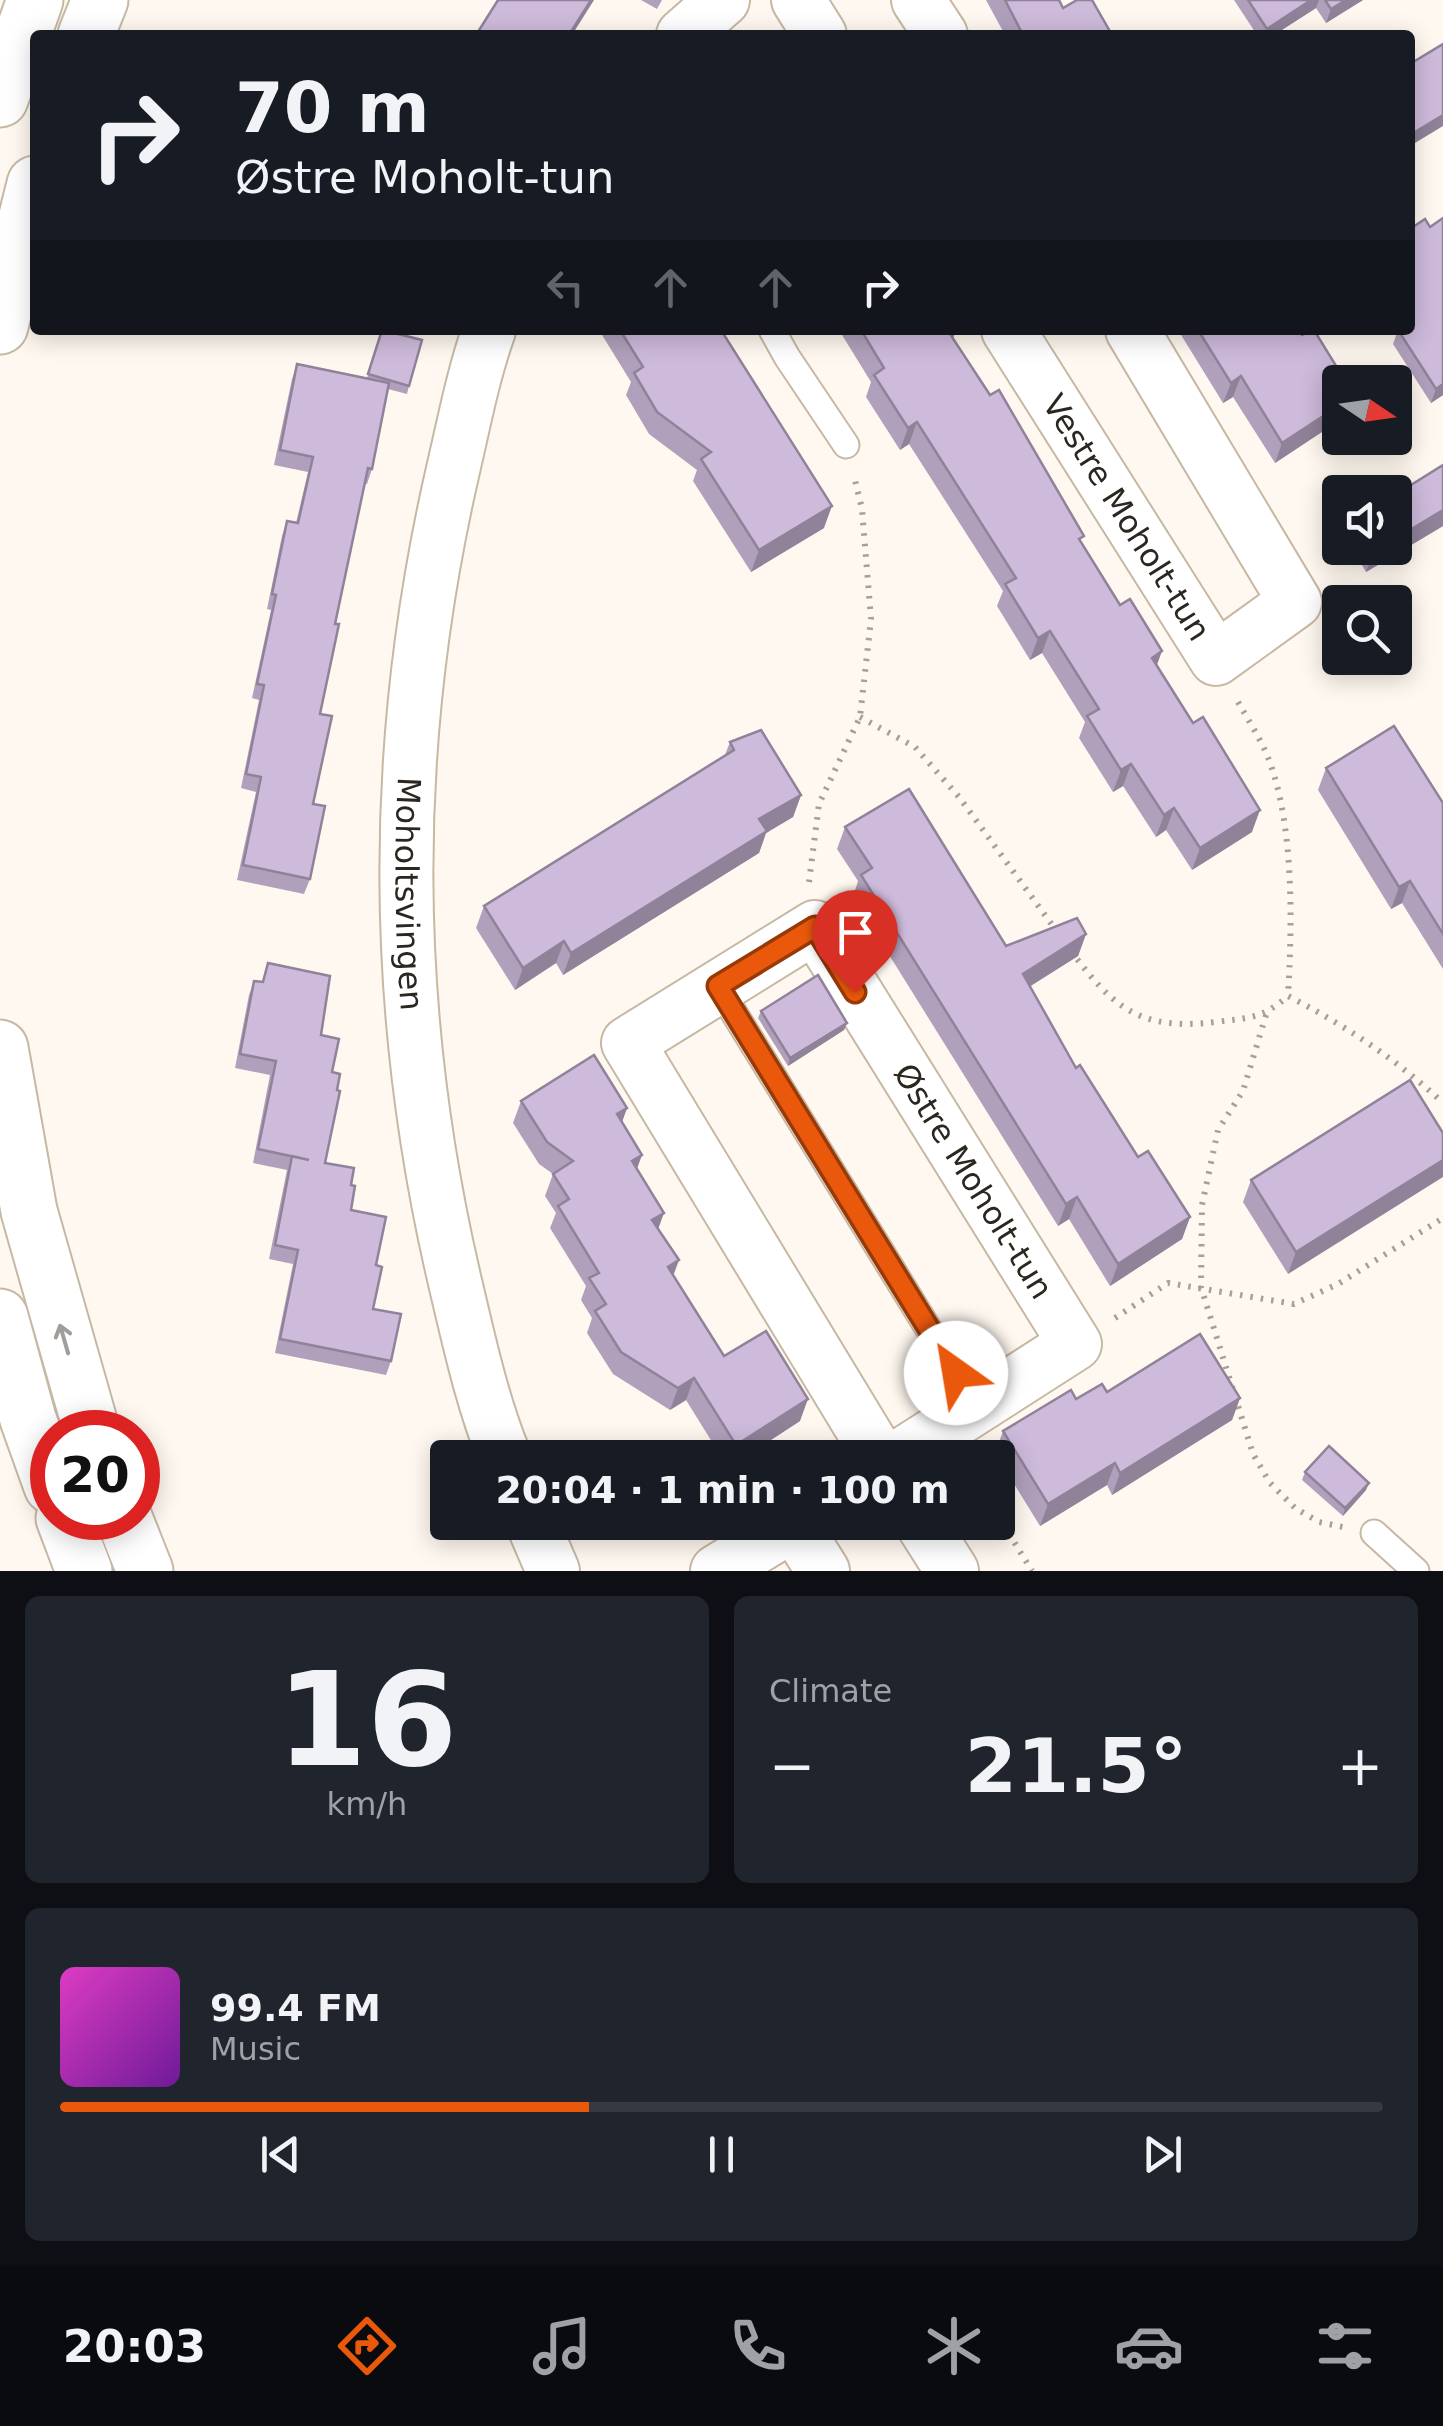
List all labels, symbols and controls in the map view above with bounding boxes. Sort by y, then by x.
text: 70 m [235,67,430,149]
icon: right [70,70,200,200]
text: Østre Moholt-tun [235,151,615,204]
icon: left [538,260,593,315]
icon: ahead [643,260,698,315]
icon: ahead [748,260,803,315]
icon: right [853,260,908,315]
north arrow [1322,365,1412,455]
map controls [1322,365,1412,675]
street label: Vestre Moholt-tun [1035,388,1219,648]
button: sound [1322,475,1412,565]
button: search [1322,585,1412,675]
street label: Moholtsvingen [387,776,431,1012]
pin [813,890,898,993]
icon: arrive [828,905,883,960]
street label: Østre Moholt-tun [886,1057,1061,1306]
position arrow [904,1321,1008,1425]
one-way arrow [54,1324,72,1355]
speed limit sign: 20 [30,1410,160,1540]
text: 20:04 · 1 min · 100 m [495,1468,950,1512]
text: 16 [277,1644,457,1796]
text: Climate [769,1672,892,1710]
text: 21.5° [965,1722,1187,1810]
text: − [769,1734,815,1798]
text: + [1337,1734,1383,1798]
text: km/h [327,1785,407,1823]
text: 99.4 FM [210,1986,381,2030]
text: Music [210,2030,301,2068]
icon: previous [253,2127,308,2182]
icon: pause [694,2127,749,2182]
icon: next [1135,2127,1190,2182]
icon: directions [332,2311,402,2381]
icon: music [527,2311,597,2381]
icon: phone [723,2311,793,2381]
icon: climate [919,2311,989,2381]
icon: car [1114,2311,1184,2381]
icon: filters [1310,2311,1380,2381]
text: 20:03 [63,2320,206,2373]

